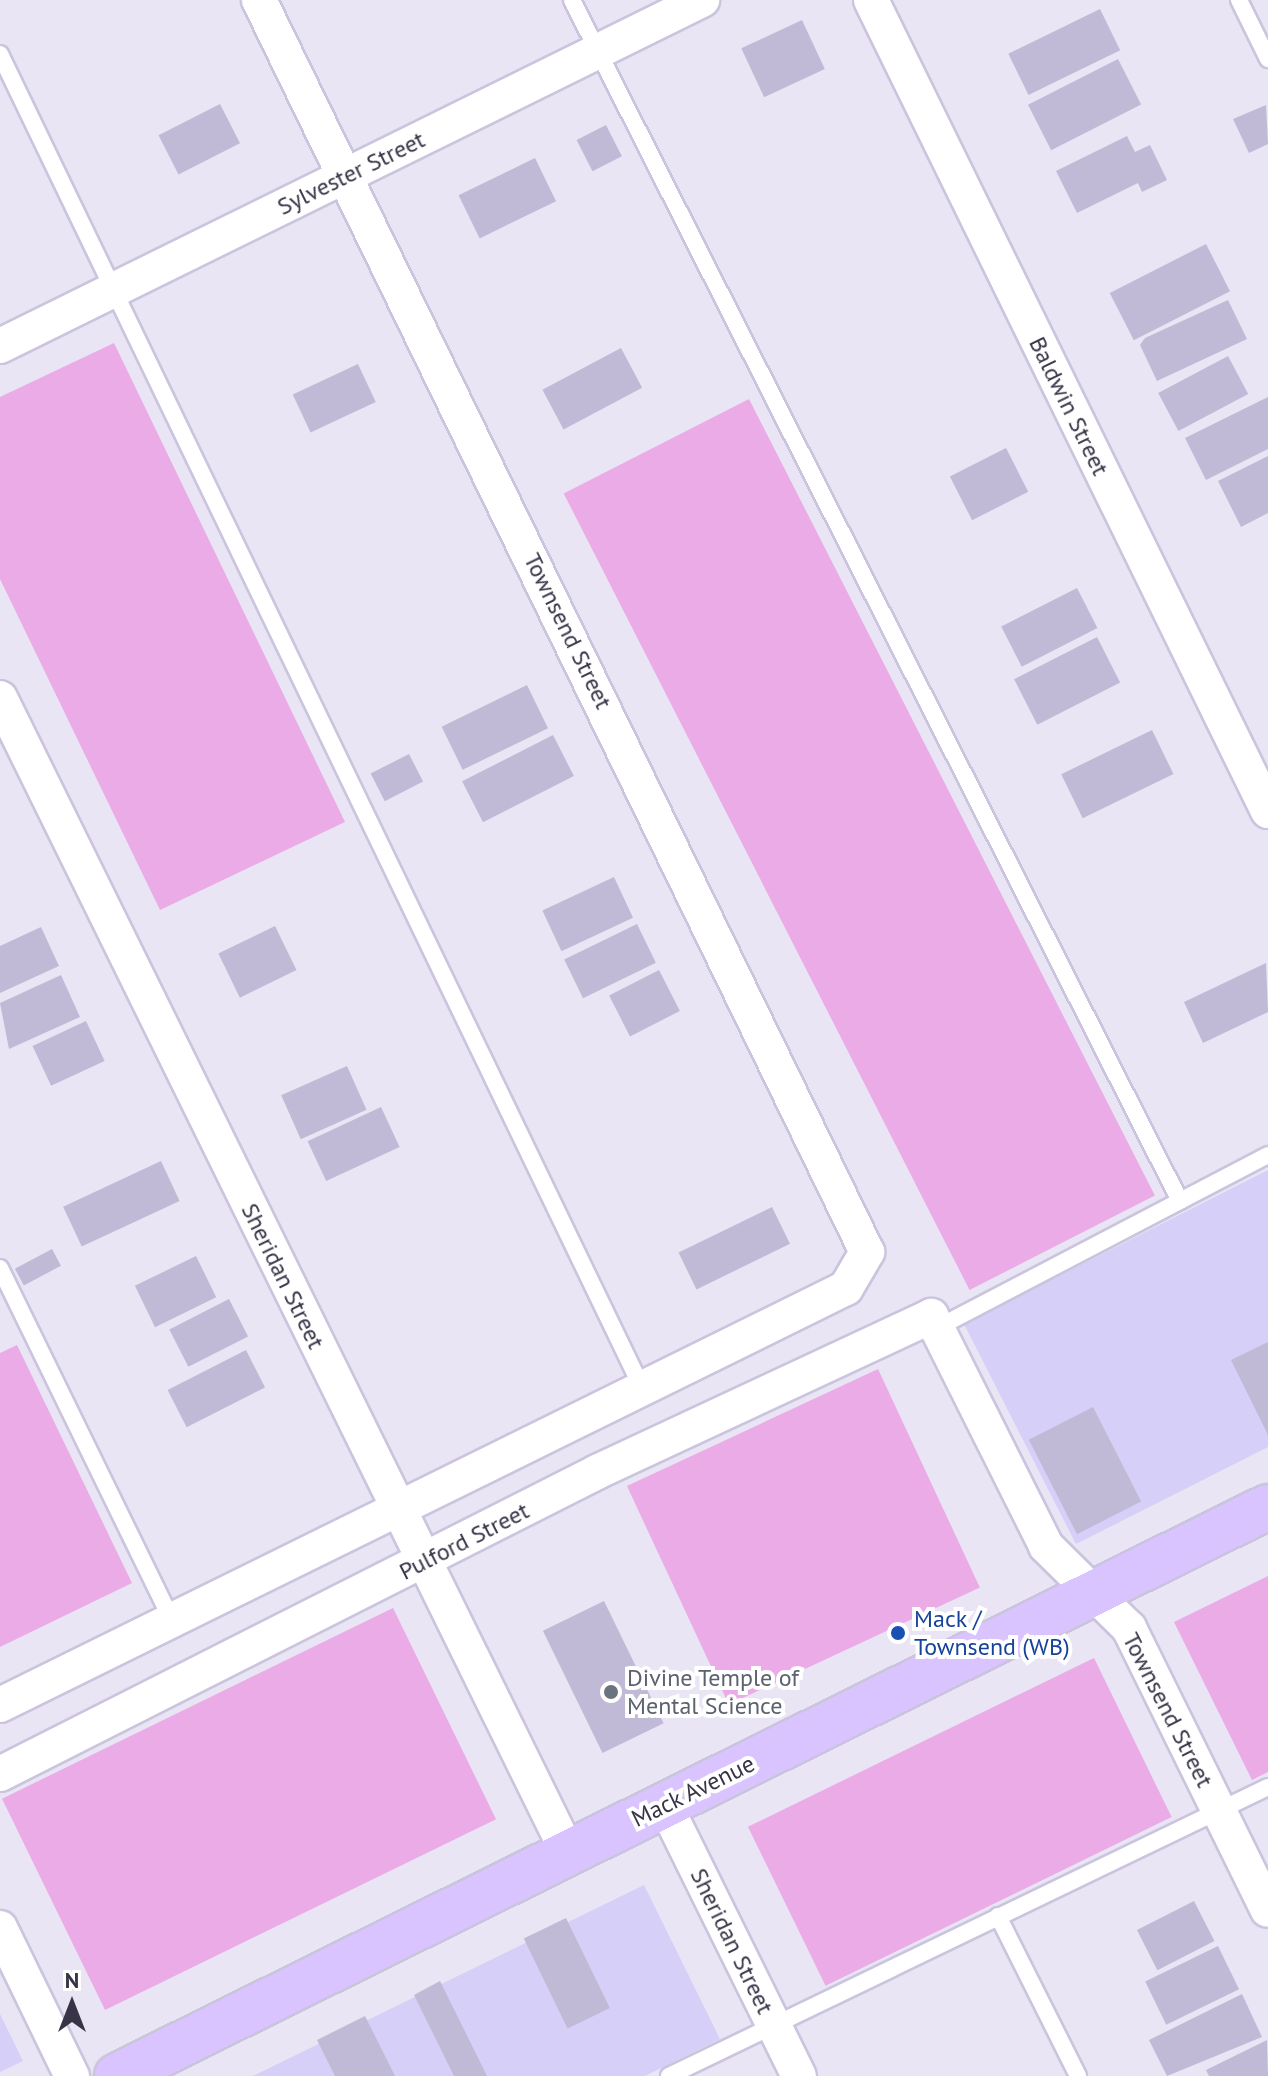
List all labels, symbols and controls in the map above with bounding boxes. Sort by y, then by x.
street label: Sylvester Street [273,125,429,221]
street label: Baldwin Street [1023,332,1115,480]
street label: Townsend Street [518,548,618,714]
street label: Sheridan Street [235,1199,331,1353]
street label: Pulford Street [394,1496,534,1586]
place label: Mack / Townsend (WB) [914,1605,1070,1661]
marker: Mack / Townsend (WB) [889,1624,907,1642]
street label: Townsend Street [1117,1628,1219,1792]
place label: Divine Temple of Mental Science [627,1664,800,1720]
marker: Divine Temple of Mental Science [602,1683,620,1701]
street label: Mack Avenue [626,1749,760,1833]
street label: Sheridan Street [684,1864,780,2018]
north arrow [32,1964,112,2044]
text: N [65,1966,79,1994]

